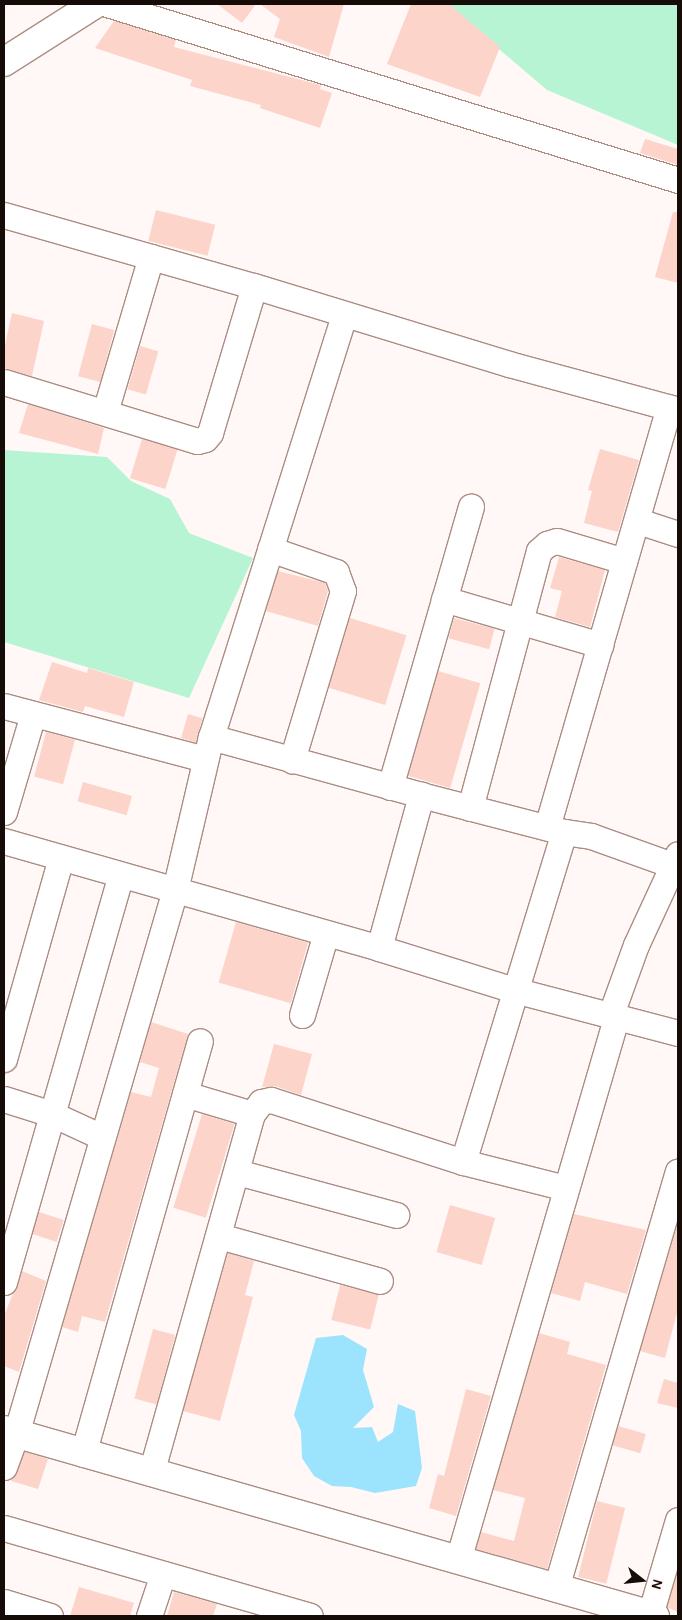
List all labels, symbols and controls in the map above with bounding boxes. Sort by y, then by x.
north arrow [617,1555,667,1605]
text: N [647,1577,666,1591]

